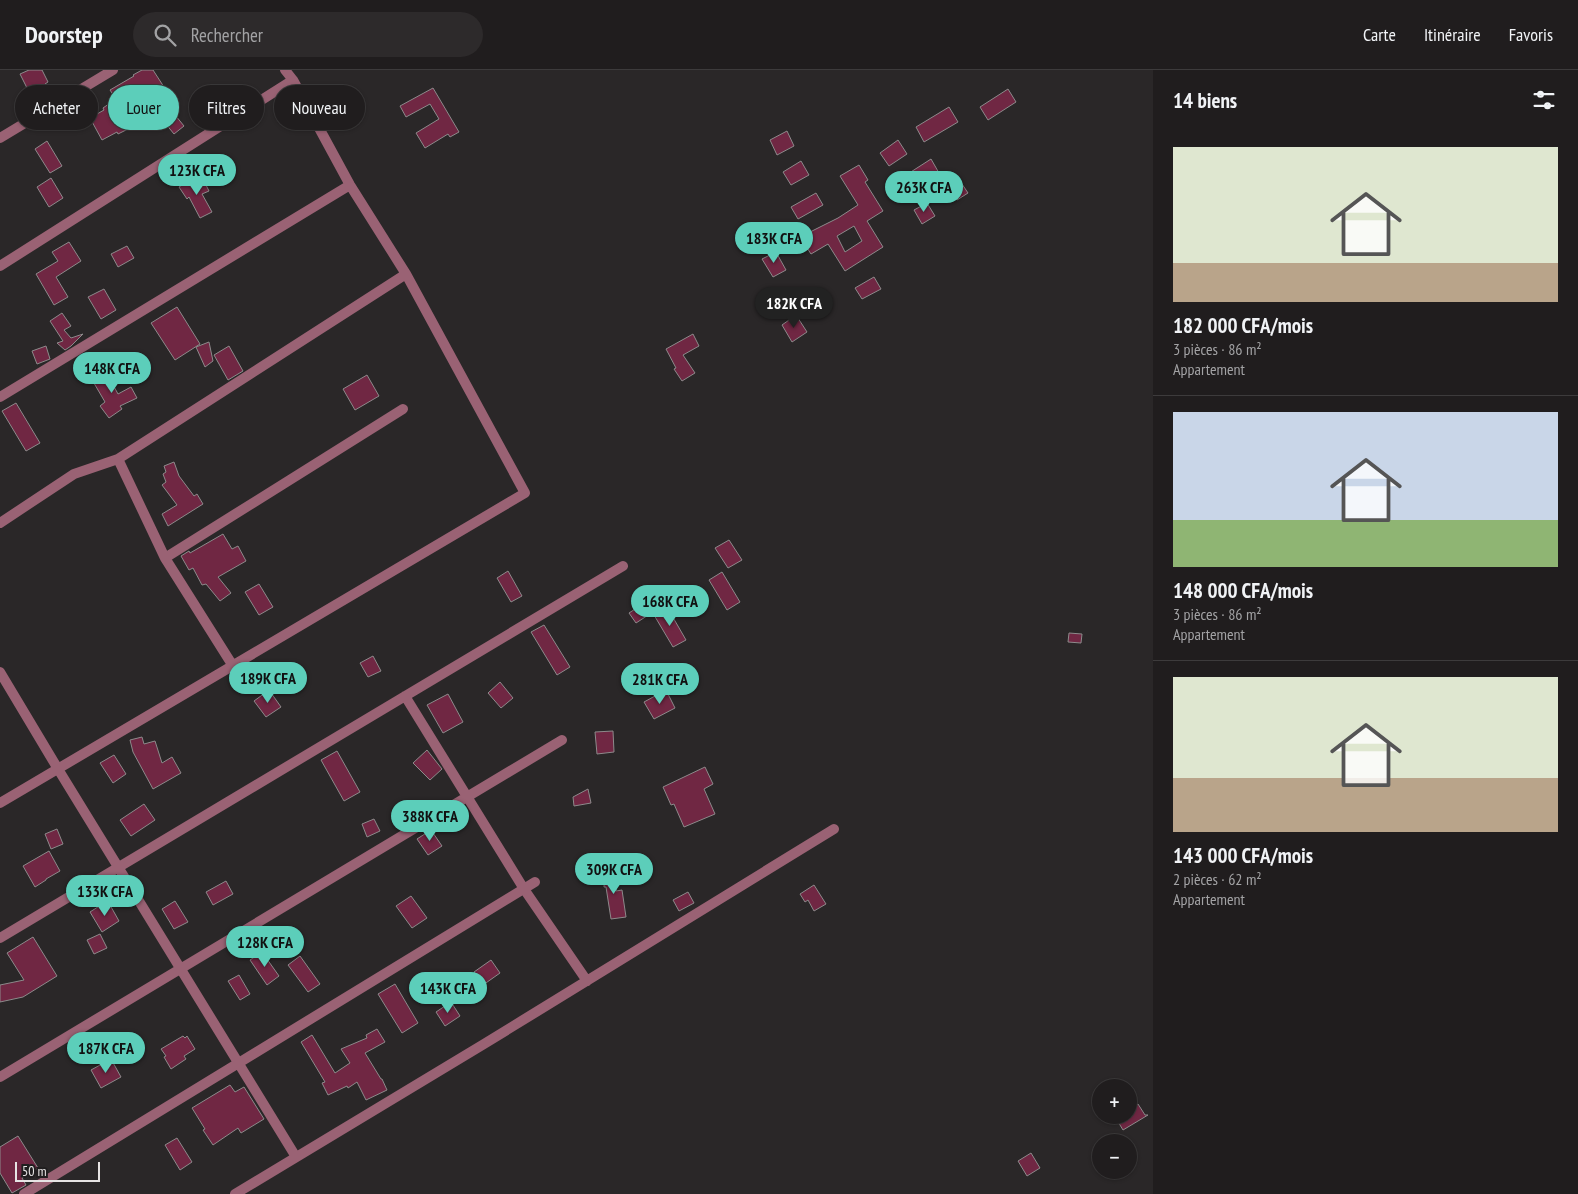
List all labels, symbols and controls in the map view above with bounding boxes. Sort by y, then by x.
search box [133,12,483,57]
text: Doorstep [25,19,103,50]
icon: search [151,21,179,49]
text: Rechercher [191,23,263,47]
text: Carte [1363,23,1396,46]
text: Itinéraire [1424,23,1481,46]
text: Favoris [1509,23,1553,46]
chip: Acheter [15,85,98,130]
chip: Louer [108,85,179,130]
chip: Filtres [189,85,264,130]
chip: Nouveau [274,85,365,130]
icon: filters [1530,86,1558,114]
text: 14 biens [1173,87,1237,114]
pin: 123K CFA [145,154,249,196]
text: 123K CFA [169,160,225,180]
pin: 263K CFA [872,170,976,213]
text: 263K CFA [896,177,952,197]
icon: home [1321,179,1411,269]
pin: 183K CFA [722,222,826,264]
text: 183K CFA [746,228,802,248]
pin: 182K CFA [742,286,846,329]
text: 182K CFA [766,293,822,313]
text: 182 000 CFA/mois [1173,312,1313,339]
text: 3 pièces · 86 m² [1173,339,1262,359]
pin: 148K CFA [60,352,164,394]
text: 148K CFA [84,358,140,378]
text: Appartement [1173,359,1245,379]
icon: home [1321,445,1411,535]
text: 148 000 CFA/mois [1173,577,1313,604]
pin: 168K CFA [618,584,722,627]
text: 168K CFA [642,591,698,611]
text: 3 pièces · 86 m² [1173,604,1262,624]
text: Appartement [1173,624,1245,644]
pin: 189K CFA [216,662,320,704]
pin: 281K CFA [608,662,712,705]
text: 189K CFA [240,668,296,688]
text: 281K CFA [632,669,688,689]
icon: home [1321,710,1411,800]
pin: 388K CFA [378,800,482,842]
text: 388K CFA [402,806,458,826]
text: 143 000 CFA/mois [1173,842,1313,869]
pin: 309K CFA [562,852,666,895]
text: 309K CFA [586,859,642,879]
text: 2 pièces · 62 m² [1173,869,1262,889]
pin: 133K CFA [53,874,157,917]
text: 133K CFA [77,881,133,901]
text: Appartement [1173,889,1245,909]
pin: 128K CFA [213,926,317,968]
text: 128K CFA [237,932,293,952]
pin: 143K CFA [396,972,500,1014]
text: 143K CFA [420,978,476,998]
pin: 187K CFA [54,1032,158,1074]
text: 187K CFA [78,1038,134,1058]
map controls [1092,1079,1137,1179]
button: + [1092,1079,1137,1124]
button: − [1092,1134,1137,1179]
scale bar [15,1159,100,1182]
text: 50 m [22,1162,47,1180]

